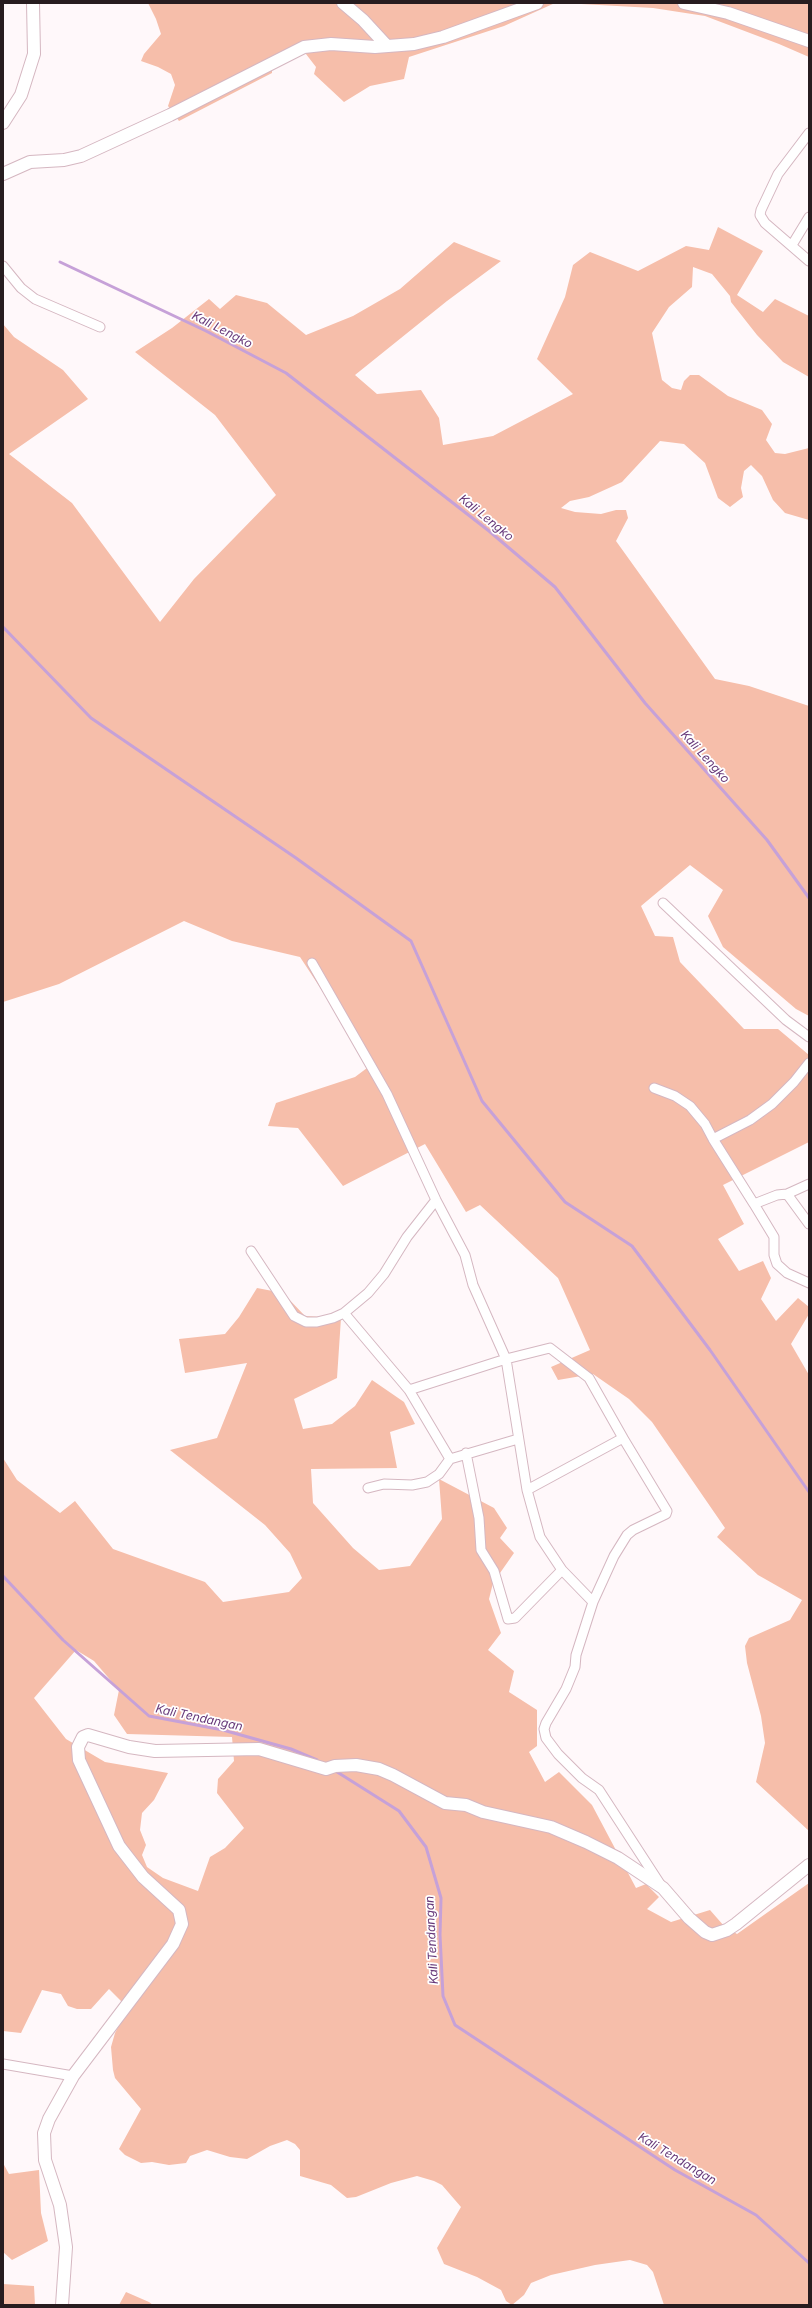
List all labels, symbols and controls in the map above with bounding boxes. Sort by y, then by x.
water label: Kali Lengko [189,309,255,351]
water label: Kali Lengko [456,492,516,544]
water label: Kali Lengko [678,728,732,786]
water label: Kali Tendangan [154,1702,244,1734]
water label: Kali Tendangan [422,1895,442,1985]
water label: Kali Tendangan [635,2130,719,2188]

